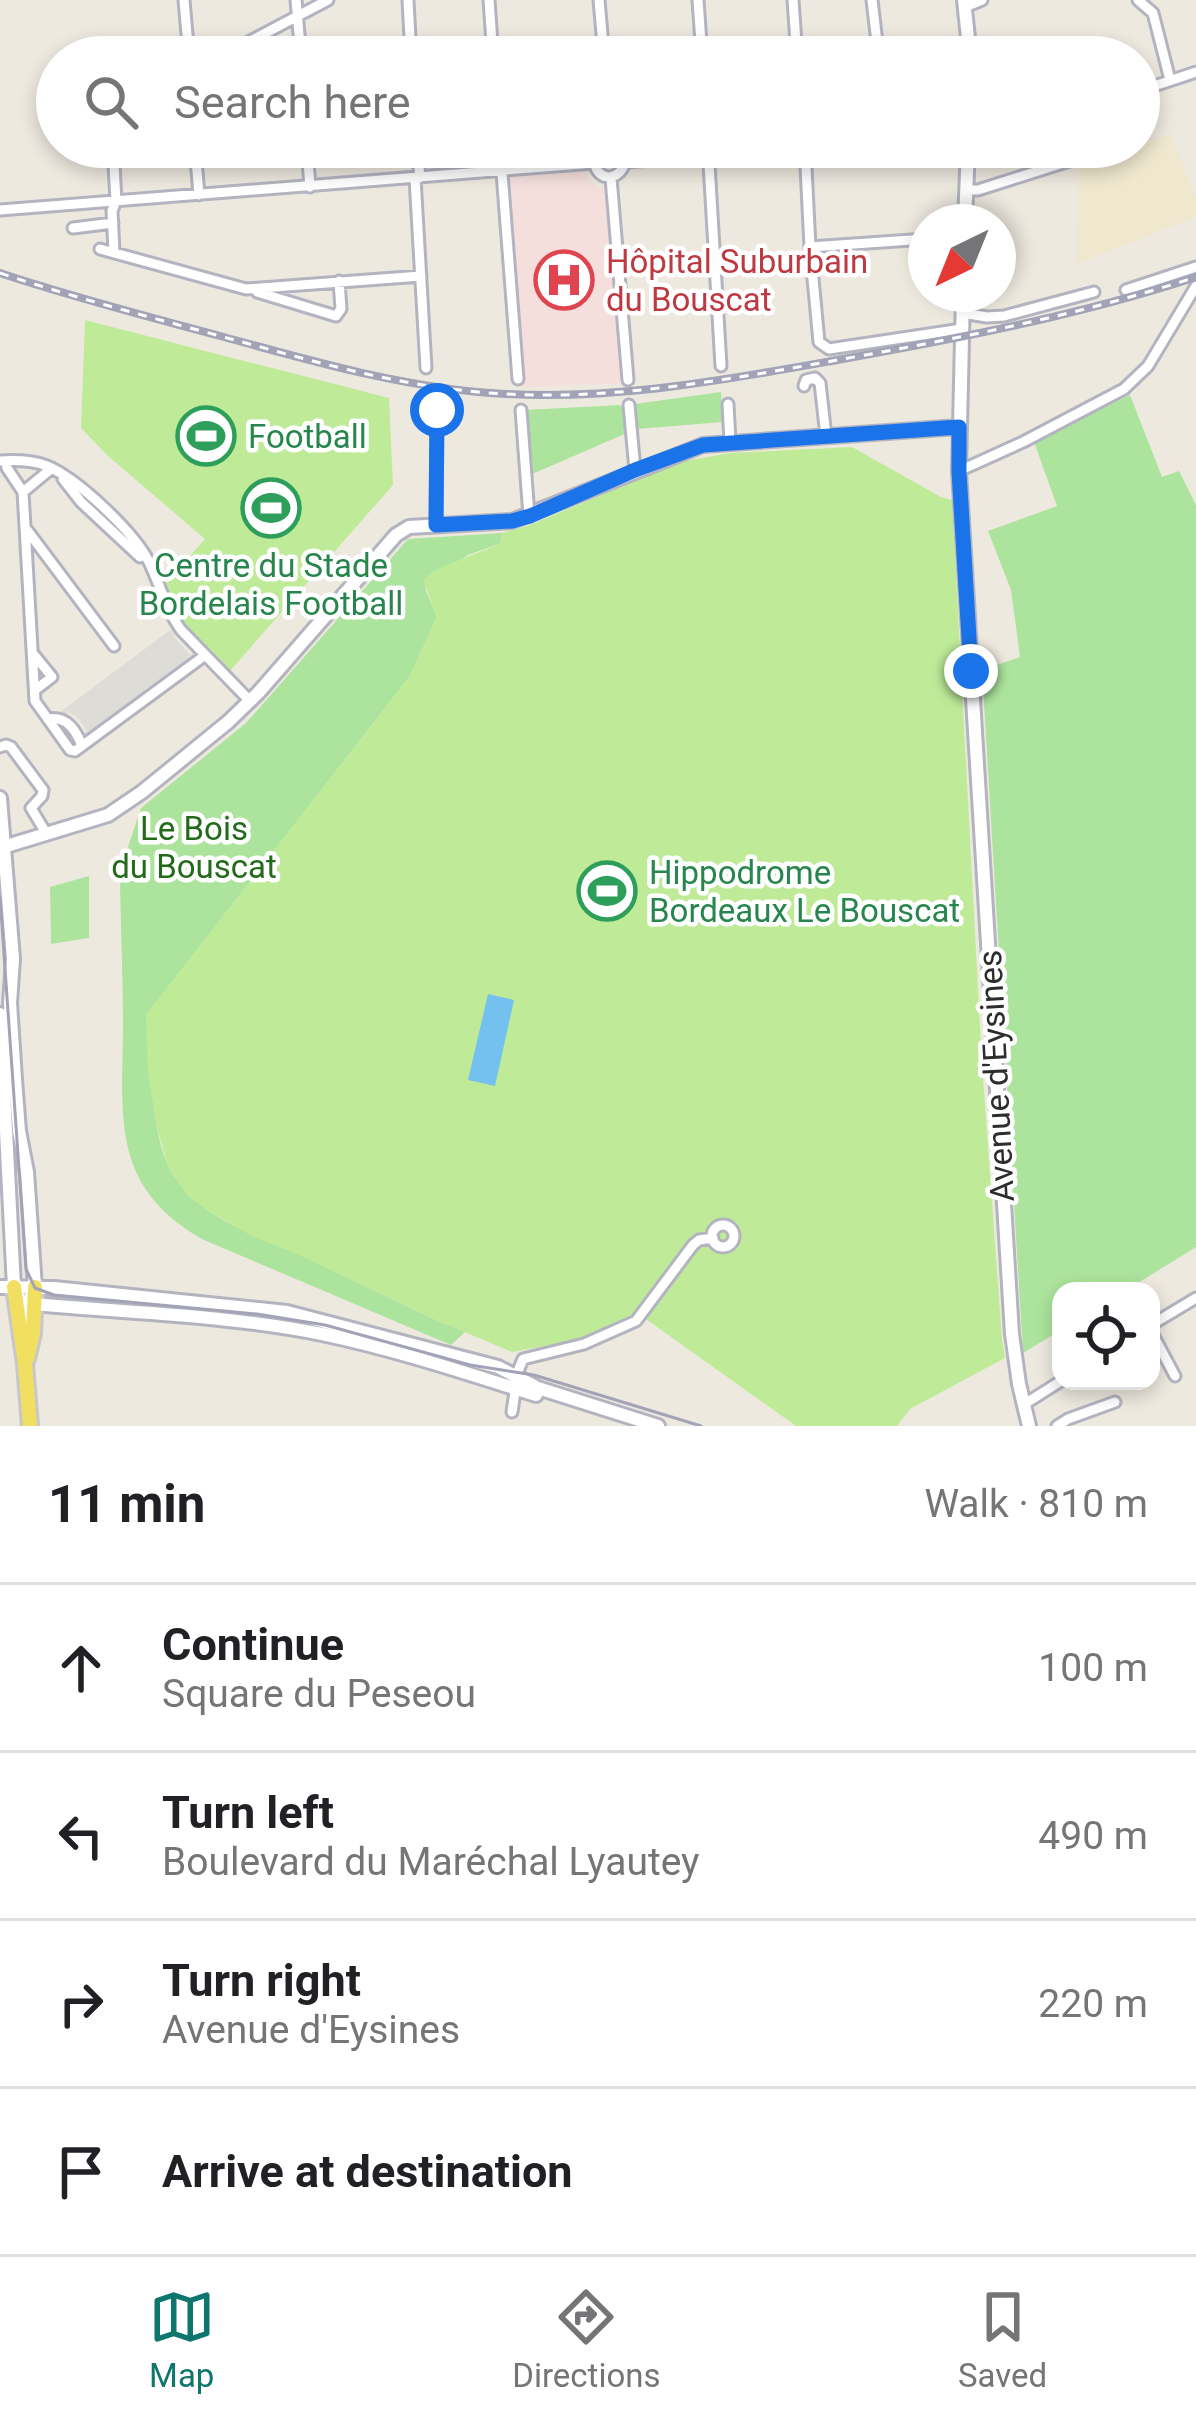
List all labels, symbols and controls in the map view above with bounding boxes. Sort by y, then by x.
search box [36,36,1160,168]
icon: search [78,69,144,135]
text: Search here [174,76,411,129]
north arrow [908,204,1016,312]
place label: Hôpital Suburbain du Bouscat [606,242,868,319]
hospital icon: Hôpital Suburbain du Bouscat [533,249,595,311]
route start [410,383,464,437]
sports icon: Football [175,405,237,467]
place label: Football [248,417,367,456]
sports icon: Centre du Stade Bordelais Football [240,477,302,539]
place label: Centre du Stade Bordelais Football [139,546,403,623]
route end [944,644,998,698]
park label: Le Bois du Bouscat [111,809,277,886]
place label: Hippodrome Bordeaux Le Bouscat [649,853,960,930]
sports icon: Hippodrome Bordeaux Le Bouscat [576,860,638,922]
street label: Avenue d'Eysines [970,949,1022,1203]
map controls [1052,1282,1160,1390]
button: locate [1052,1282,1160,1390]
text: 11 min [48,1475,205,1534]
text: Walk · 810 m [924,1481,1148,1527]
text: Continue [162,1618,344,1671]
icon: ahead [48,1635,114,1701]
text: 100 m [1038,1645,1148,1691]
text: Square du Peseou [162,1671,476,1717]
text: Turn left [162,1786,334,1839]
icon: left [48,1803,114,1869]
text: 490 m [1038,1813,1148,1859]
text: Boulevard du Maréchal Lyautey [162,1839,700,1885]
text: Turn right [162,1954,361,2007]
icon: right [48,1971,114,2037]
text: 220 m [1038,1981,1148,2027]
text: Avenue d'Eysines [162,2007,460,2053]
icon: arrive [48,2139,114,2205]
text: Arrive at destination [162,2145,573,2198]
tab: Map [149,2284,215,2395]
tab: Directions [512,2284,661,2395]
tab: Saved [958,2284,1047,2395]

